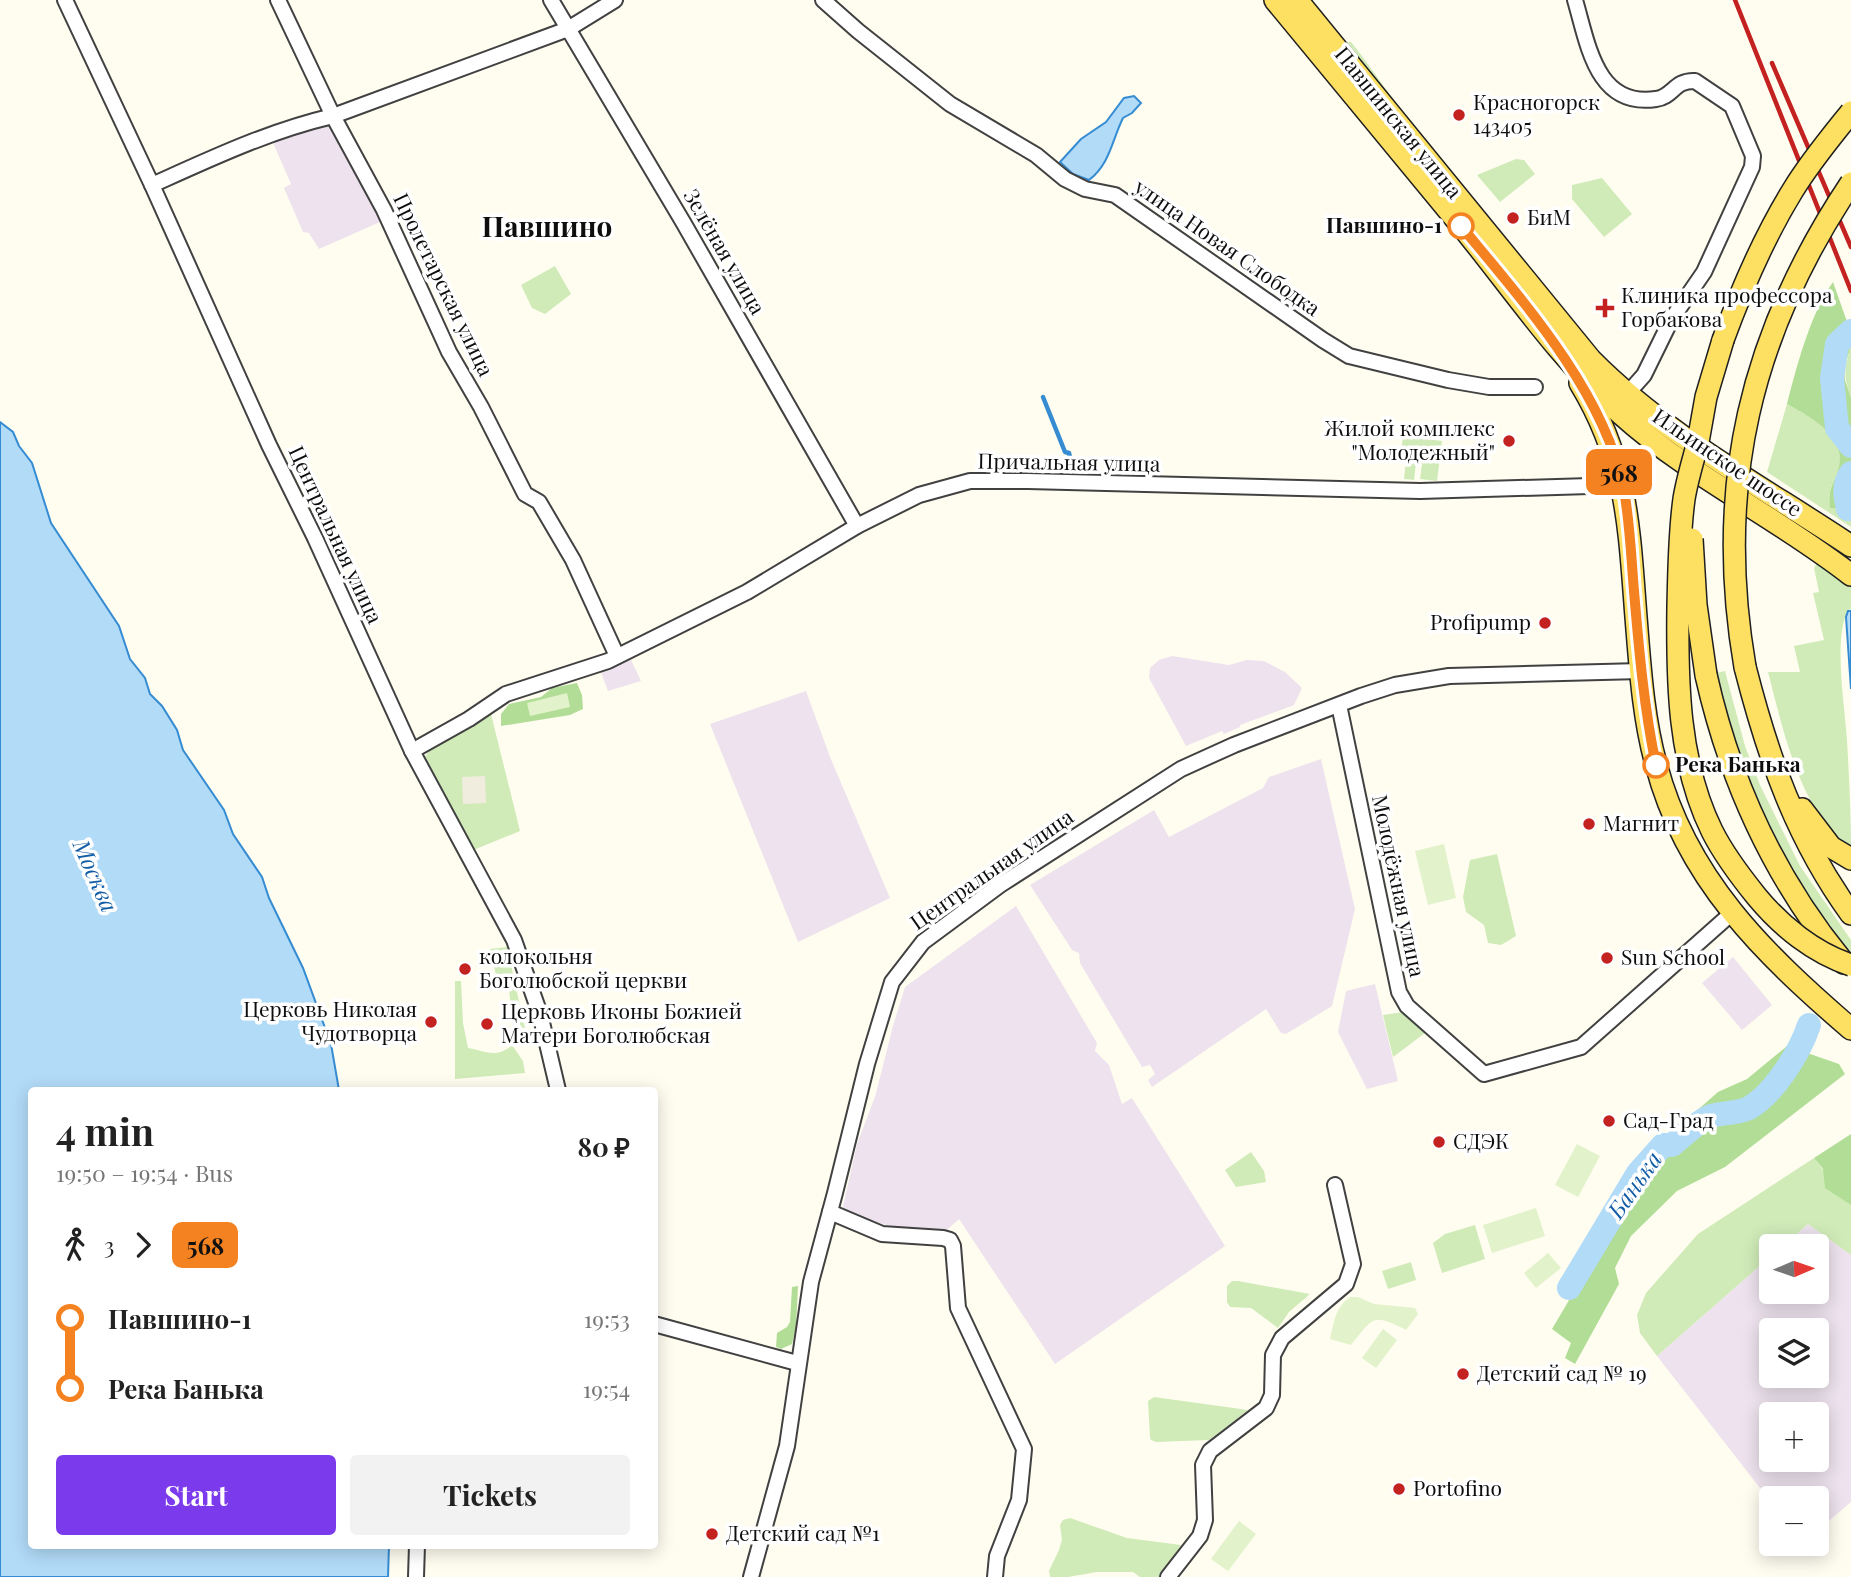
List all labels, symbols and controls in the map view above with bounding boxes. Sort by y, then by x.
street label: Павшинская улица [1330,40,1470,204]
place label: Красногорск 143405 [1473,87,1600,139]
marker: Красногорск 143405 [1451,107,1467,123]
street label: улица Новая Слободка [1129,171,1327,321]
street label: Зелёная улица [678,183,773,319]
street label: Пролетарская улица [388,188,502,381]
place label: БиМ [1527,202,1571,230]
district label: Павшино [482,207,612,244]
place label: Павшино-1 [1326,210,1442,238]
marker: БиМ [1505,210,1521,226]
marker: Павшино-1 [1448,213,1474,239]
place label: Клиника профессора Горбакова [1621,280,1833,332]
marker: Клиника профессора Горбакова [1595,298,1615,318]
street label: Ильинское шоссе [1648,401,1808,522]
place label: Жилой комплекс "Молодежный" [1324,413,1495,465]
marker: Жилой комплекс "Молодежный" [1501,433,1517,449]
street label: Центральная улица [283,441,390,628]
street label: Причальная улица [977,445,1161,477]
line badge: 568 [1579,449,1659,495]
text: 568 [1600,456,1638,488]
place label: Profipump [1430,607,1531,635]
marker: Profipump [1537,615,1553,631]
place label: Река Банька [1675,749,1801,777]
marker: Река Банька [1643,752,1669,778]
street label: Молодёжная улица [1367,792,1433,980]
street label: Центральная улица [904,801,1078,935]
place label: Магнит [1603,808,1679,836]
marker: Магнит [1581,816,1597,832]
water label: Москва [66,833,126,917]
place label: колокольня Боголюбской церкви [479,941,687,993]
place label: Sun School [1621,942,1725,970]
marker: Sun School [1599,950,1615,966]
marker: колокольня Боголюбской церкви [457,961,473,977]
place label: Церковь Николая Чудотворца [243,994,418,1046]
place label: Церковь Иконы Божией Матери Боголюбская [501,996,742,1048]
marker: Церковь Николая Чудотворца [423,1014,439,1030]
marker: Церковь Иконы Божией Матери Боголюбская [479,1016,495,1032]
text: 4 min [56,1105,154,1156]
place label: Сад-Град [1623,1105,1714,1133]
marker: Сад-Град [1601,1113,1617,1129]
place label: СДЭК [1453,1126,1509,1154]
text: 80 ₽ [577,1129,630,1164]
marker: СДЭК [1431,1134,1447,1150]
water label: Банька [1599,1144,1668,1225]
text: 19:50 – 19:54 · Bus [56,1157,233,1188]
icon: walk [56,1226,94,1264]
icon: forward [124,1226,162,1264]
text: 3 [104,1229,114,1260]
text: 568 [186,1229,224,1261]
north arrow [1759,1234,1829,1304]
map controls [1759,1234,1829,1556]
text: Павшино-1 [108,1301,252,1336]
text: 19:53 [584,1303,630,1334]
button: layers [1759,1318,1829,1388]
place label: Детский сад № 19 [1477,1358,1647,1386]
marker: Детский сад № 19 [1455,1366,1471,1382]
text: Река Банька [108,1371,264,1406]
text: 19:54 [583,1373,630,1404]
button: + [1759,1402,1829,1472]
button: Start [56,1455,336,1535]
button: Tickets [350,1455,630,1535]
place label: Portofino [1413,1473,1502,1501]
marker: Portofino [1391,1481,1407,1497]
button: − [1759,1486,1829,1556]
place label: Детский сад №1 [726,1518,880,1546]
marker: Детский сад №1 [704,1526,720,1542]

